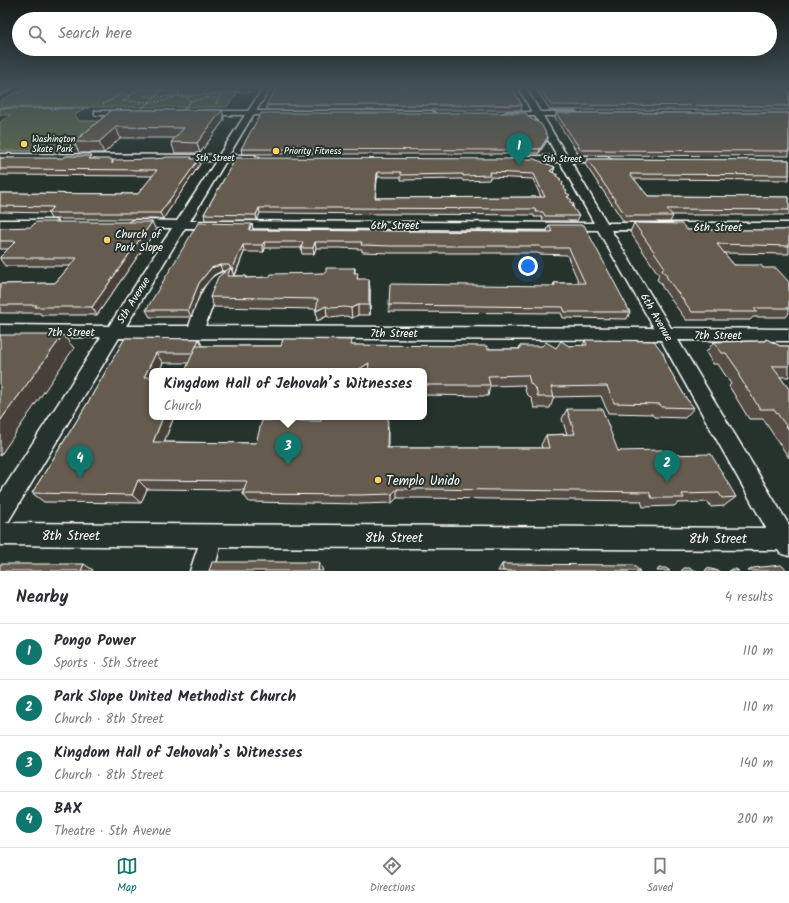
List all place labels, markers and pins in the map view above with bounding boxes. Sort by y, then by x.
place label: Washington Skate Park [32,132,76,157]
pin: 1 [506,133,532,166]
marker: Washington Skate Park [19,139,29,149]
place label: Priority Fitness [284,144,342,159]
marker: Priority Fitness [271,146,281,156]
place label: Church of Park Slope [115,226,163,257]
marker: Church of Park Slope [102,235,112,245]
pin: 3 [275,433,301,466]
pin: 4 [67,445,93,478]
pin: 2 [654,450,680,483]
place label: Templo Unido [386,471,460,492]
marker: Templo Unido [373,475,383,485]

